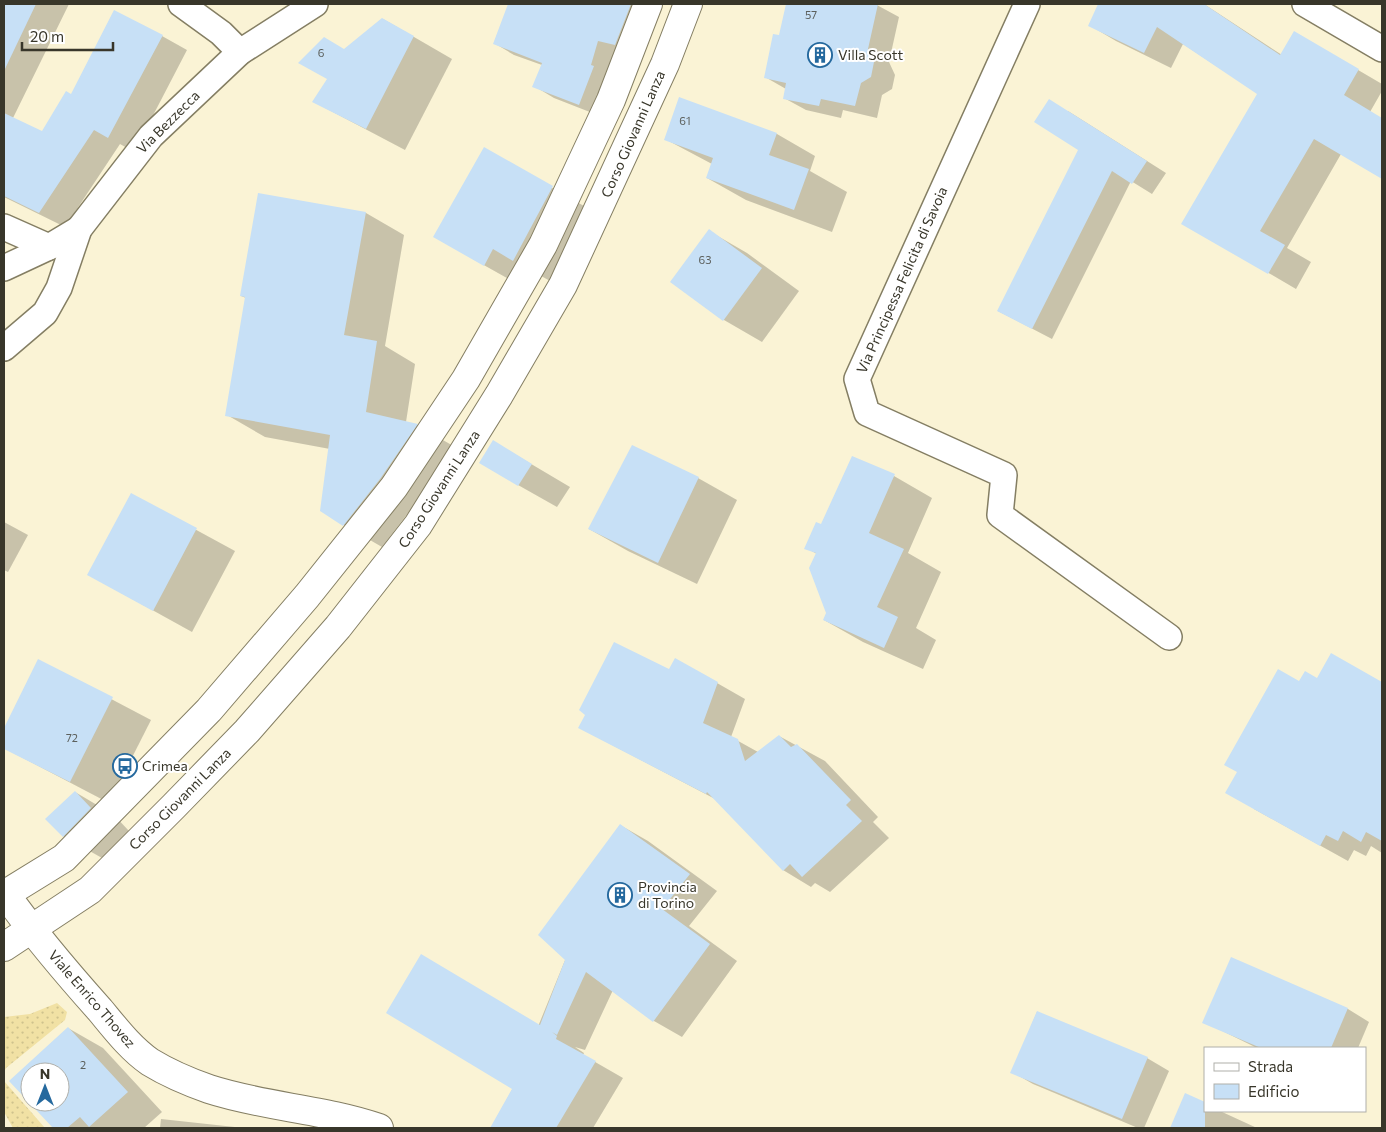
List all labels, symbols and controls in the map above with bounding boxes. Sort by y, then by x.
house number: 57 [805,8,817,21]
scale bar [22,20,114,52]
text: 20 m [30,27,64,45]
building icon: Villa Scott [807,42,833,68]
house number: 6 [318,46,325,59]
place label: Villa Scott [838,46,903,63]
street label: Corso Giovanni Lanza [597,68,668,200]
street label: Via Bezzecca [133,87,203,157]
house number: 61 [679,114,691,127]
street label: Via Principessa Felicita di Savoia [853,184,951,376]
house number: 63 [699,253,711,266]
street label: Corso Giovanni Lanza [394,427,483,551]
house number: 72 [66,731,78,744]
street label: Corso Giovanni Lanza [125,744,234,853]
bus stop icon: Crimea [112,753,138,779]
place label: Crimea [142,757,188,774]
place label: Provincia di Torino [638,878,697,911]
building icon: Provincia di Torino [607,882,633,908]
street label: Viale Enrico Thovez [45,946,140,1051]
legend [1204,1047,1366,1112]
text: Strada [1248,1057,1293,1075]
house number: 2 [80,1058,86,1071]
north arrow [20,1062,70,1112]
text: N [40,1065,50,1082]
text: Edificio [1248,1082,1299,1100]

